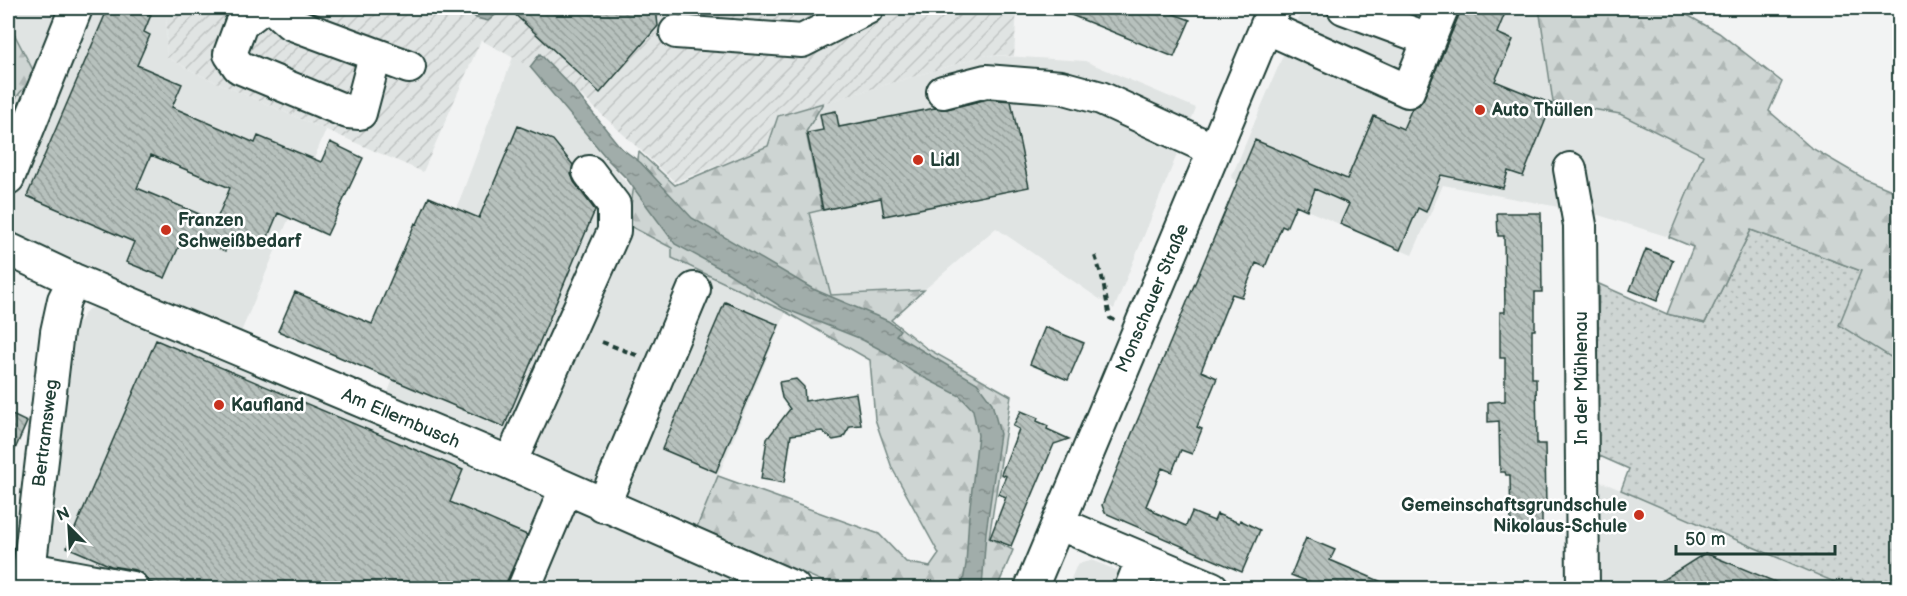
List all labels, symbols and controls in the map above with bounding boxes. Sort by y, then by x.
place label: Auto Thüllen [1491,100,1593,121]
marker: Auto Thüllen [1473,103,1487,117]
place label: Lidl [930,150,960,171]
marker: Lidl [911,153,925,167]
place label: Franzen Schweißbedarf [178,210,302,252]
street label: Monschauer Straße [1112,220,1193,376]
marker: Franzen Schweißbedarf [159,223,173,237]
street label: In der Mühlenau [1571,311,1592,445]
street label: Bertramsweg [28,378,63,488]
street label: Am Ellernbusch [339,384,463,453]
place label: Kaufland [231,395,304,416]
marker: Kaufland [212,398,226,412]
place label: Gemeinschaftsgrundschule Nikolaus-Schule [1401,495,1627,537]
north arrow [39,497,99,557]
text: N [54,504,73,526]
marker: Gemeinschaftsgrundschule Nikolaus-Schule [1632,508,1646,522]
scale bar [1676,518,1835,556]
text: 50 m [1685,529,1726,550]

